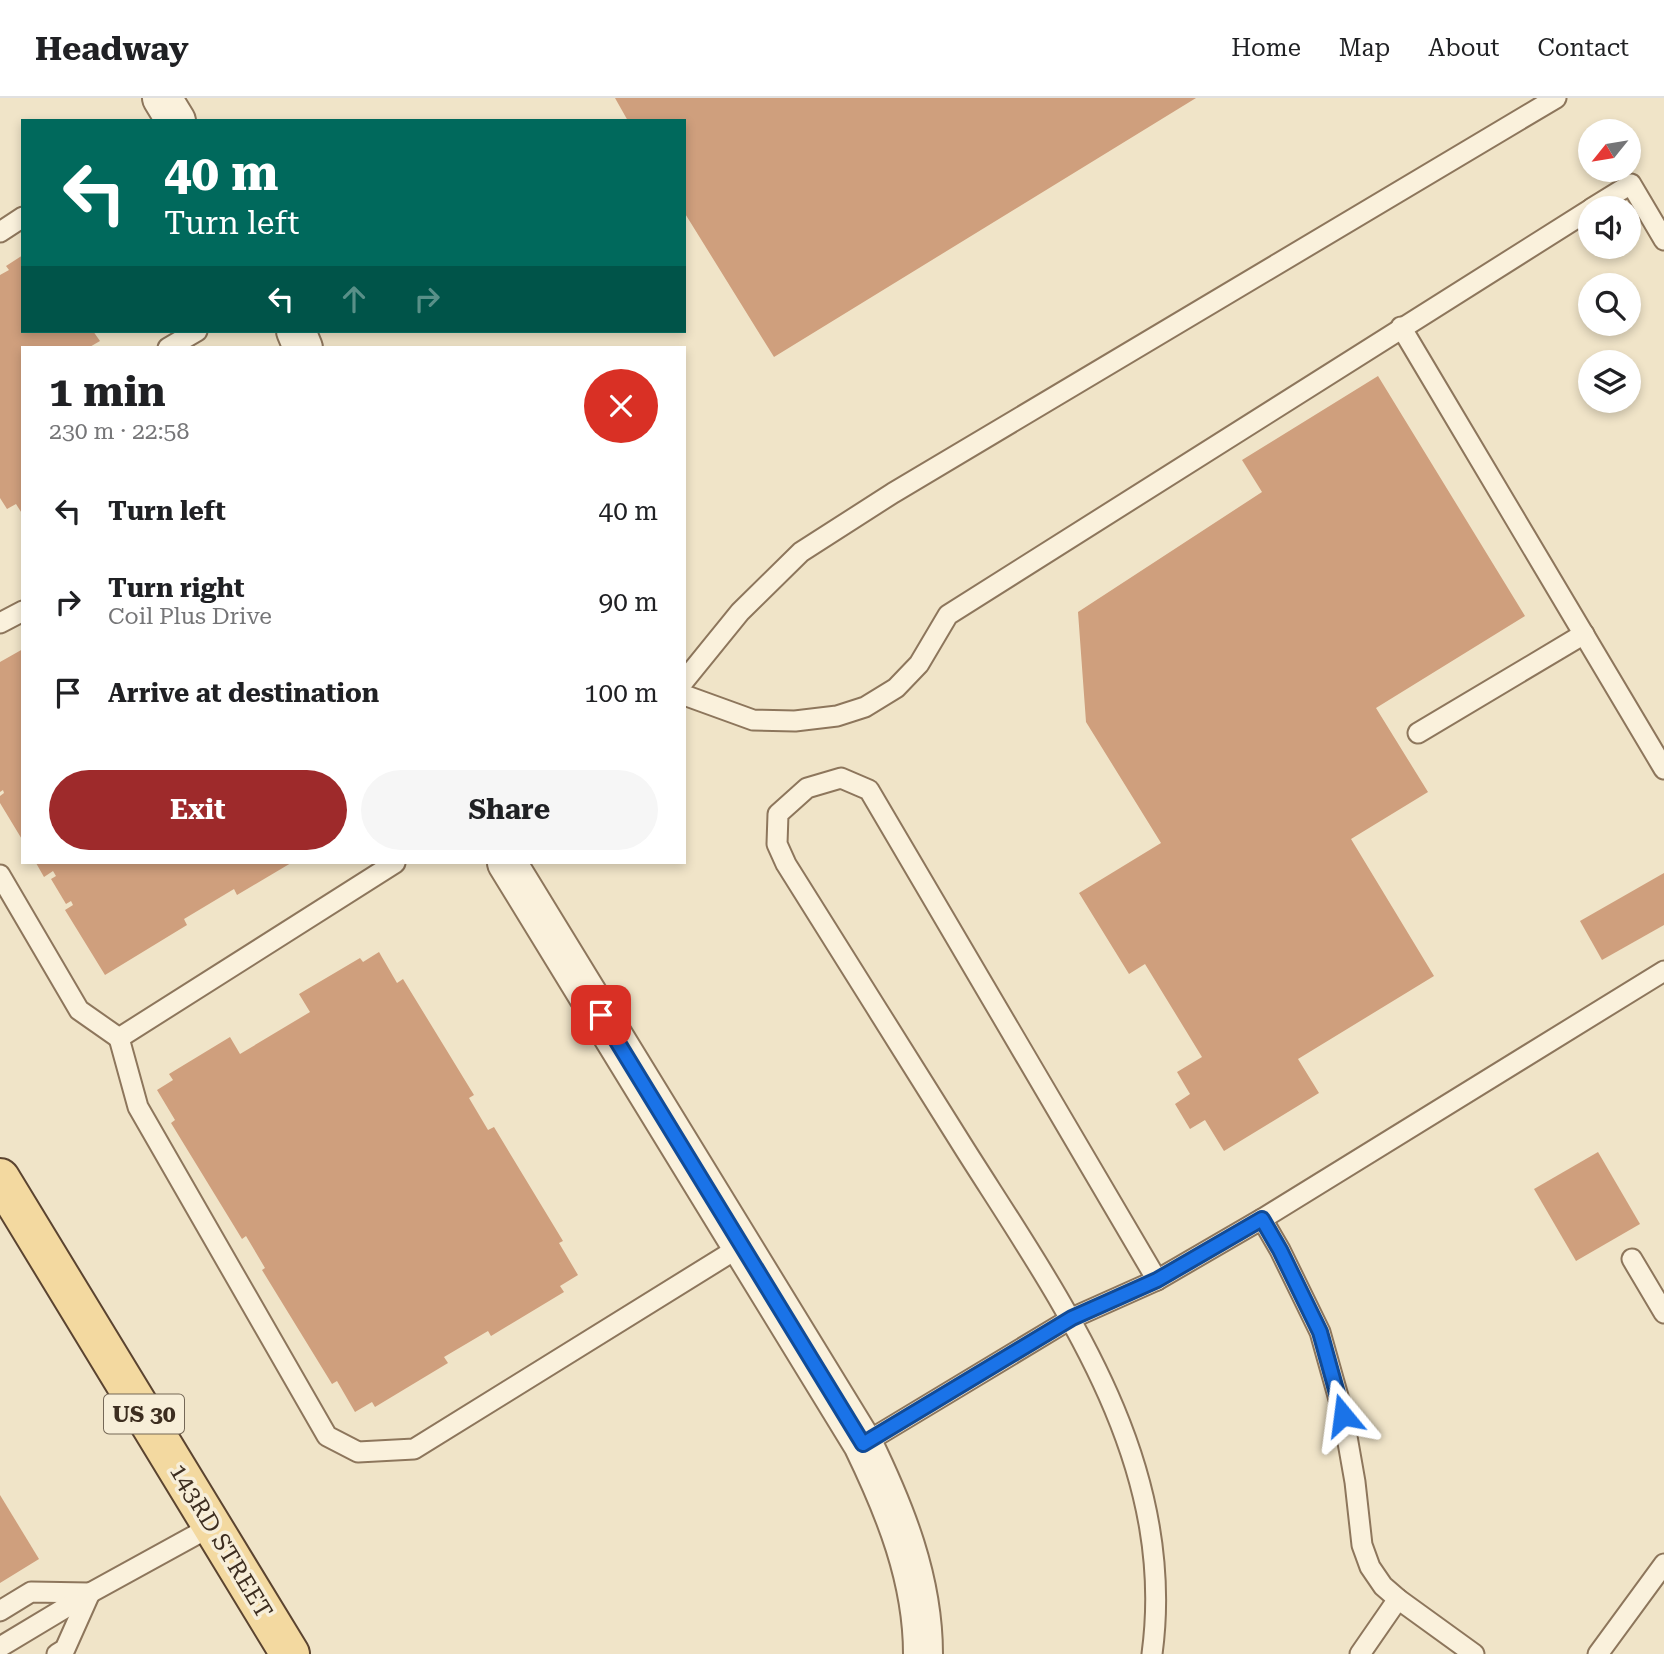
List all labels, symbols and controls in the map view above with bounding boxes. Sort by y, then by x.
text: Headway [35,29,189,68]
text: Home [1231,34,1301,62]
text: Map [1339,34,1390,62]
text: About [1428,34,1499,62]
text: Contact [1537,34,1629,62]
north arrow [1578,119,1642,182]
map controls [1578,119,1641,413]
text: 40 m [164,145,279,202]
icon: left [49,147,140,238]
button: sound [1578,196,1641,259]
text: Turn left [164,204,299,242]
button: search [1578,273,1641,336]
icon: left [262,280,300,318]
icon: ahead [335,280,373,318]
icon: right [408,280,446,318]
button: layers [1578,350,1641,413]
text: 1 min [49,367,166,416]
button: close [584,369,658,443]
text: 230 m · 22:58 [49,418,189,445]
icon: left [49,492,87,530]
text: Turn left [108,496,226,526]
text: 40 m [599,496,658,526]
text: Turn right [108,573,244,603]
icon: right [49,583,87,621]
text: 90 m [599,587,658,617]
text: Coil Plus Drive [108,603,272,630]
icon: arrive [49,674,87,712]
text: Arrive at destination [108,678,379,708]
text: 100 m [584,678,658,708]
button: Exit [49,770,347,850]
button: Share [361,770,658,850]
pin [571,985,631,1045]
icon: arrive [582,996,620,1034]
position arrow [1306,1378,1380,1452]
road number: US 30 [104,1394,184,1434]
street label: 143RD STREET [164,1459,278,1623]

